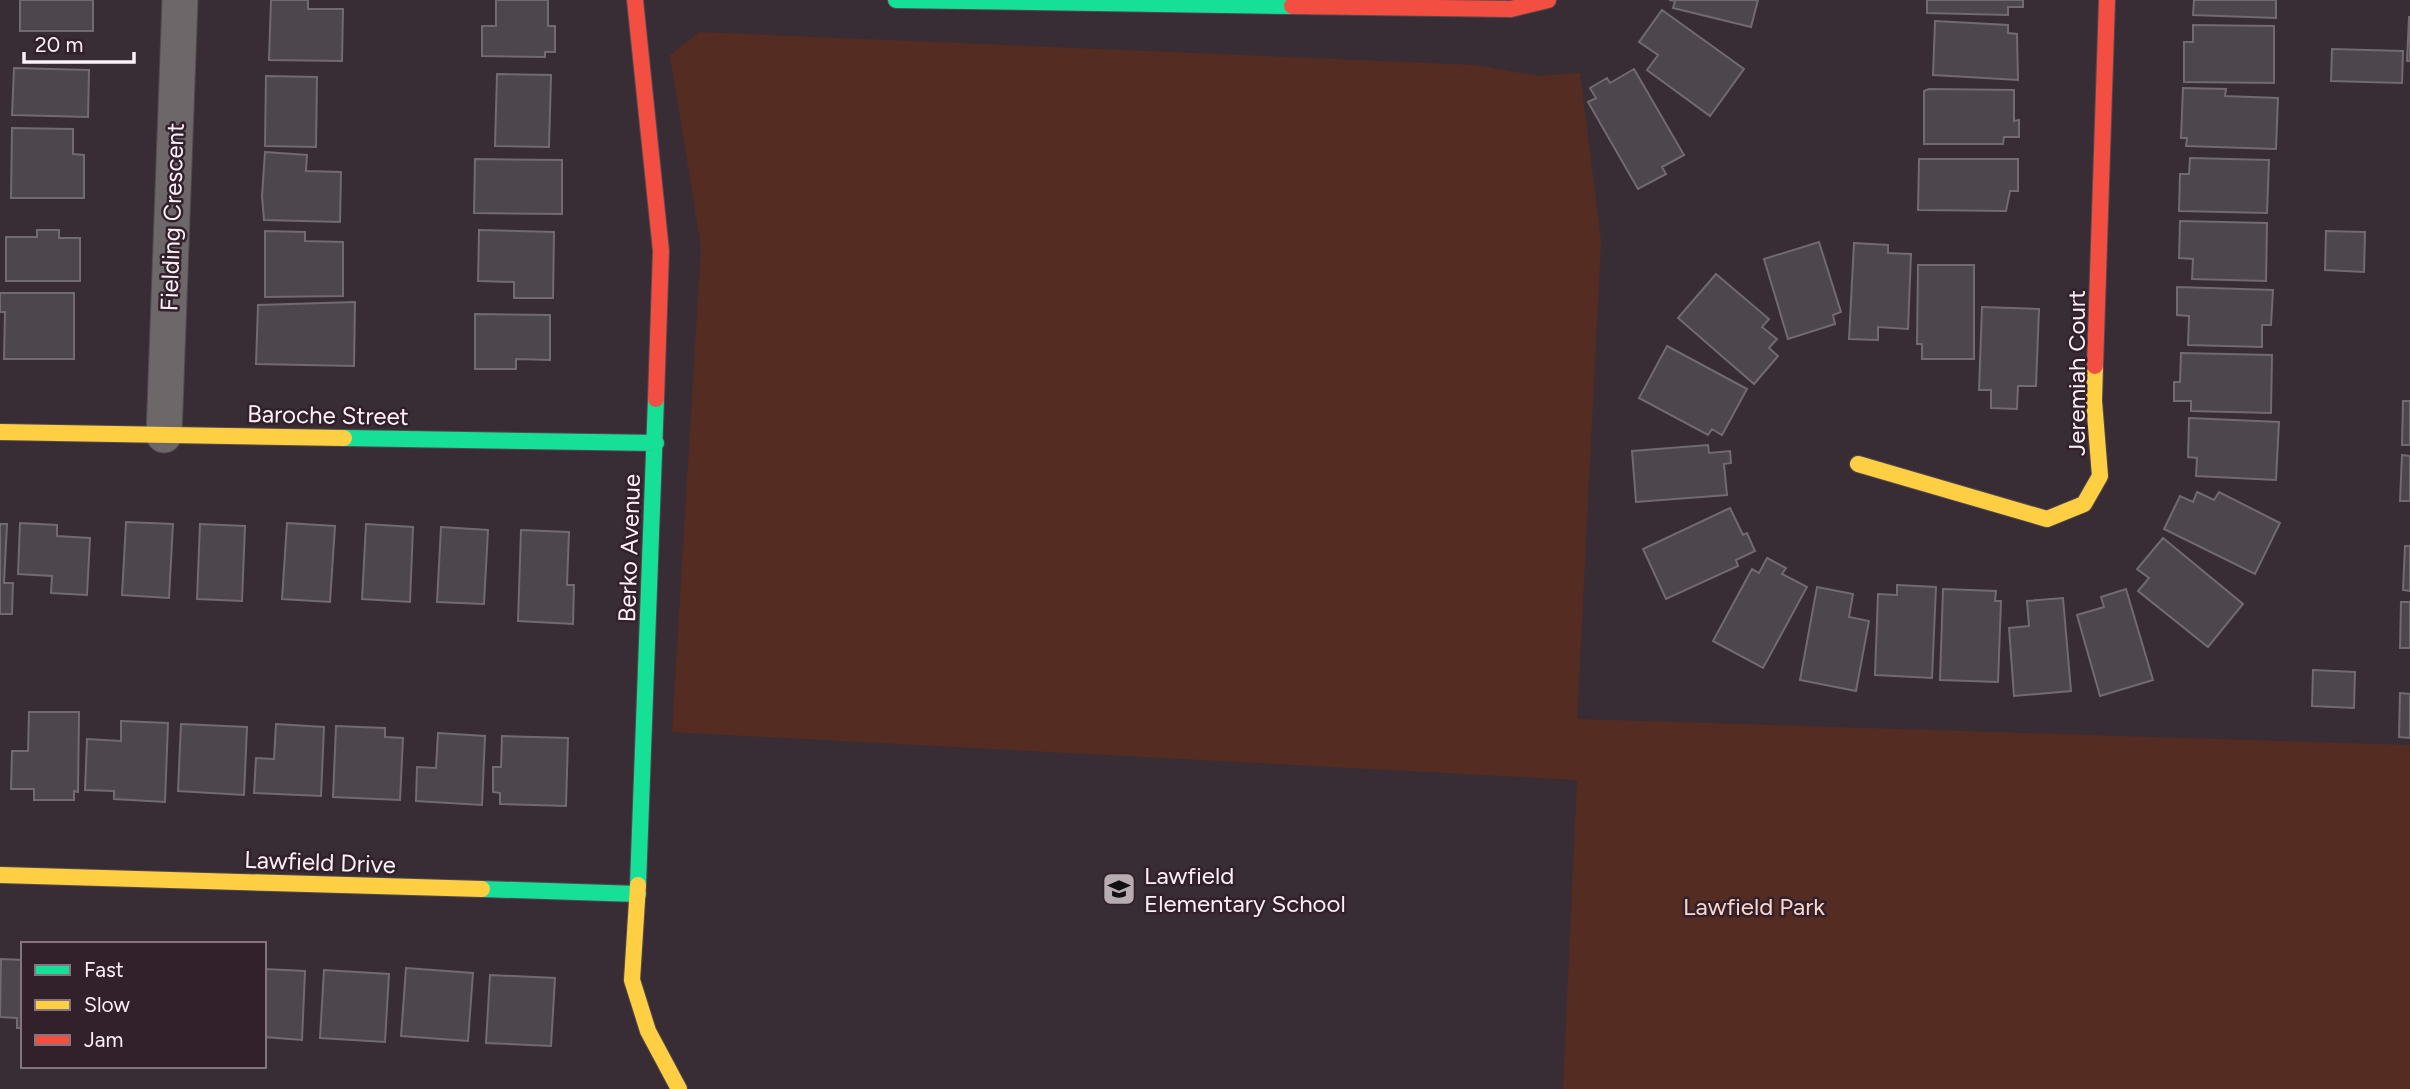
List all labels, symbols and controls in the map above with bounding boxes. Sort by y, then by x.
scale bar [24,21,135,65]
text: 20 m [35,32,83,57]
street label: Fielding Crescent [154,122,190,312]
street label: Jeremiah Court [2062,290,2091,456]
street label: Baroche Street [247,399,409,431]
street label: Berko Avenue [612,473,646,623]
street label: Lawfield Drive [244,845,396,879]
place label: Lawfield Elementary School [1144,861,1346,918]
school or university icon: Lawfield Elementary School [1100,870,1138,908]
park label: Lawfield Park [1683,892,1825,921]
legend [21,942,266,1068]
text: Fast [84,957,124,982]
text: Slow [84,992,130,1017]
text: Jam [84,1027,123,1052]

